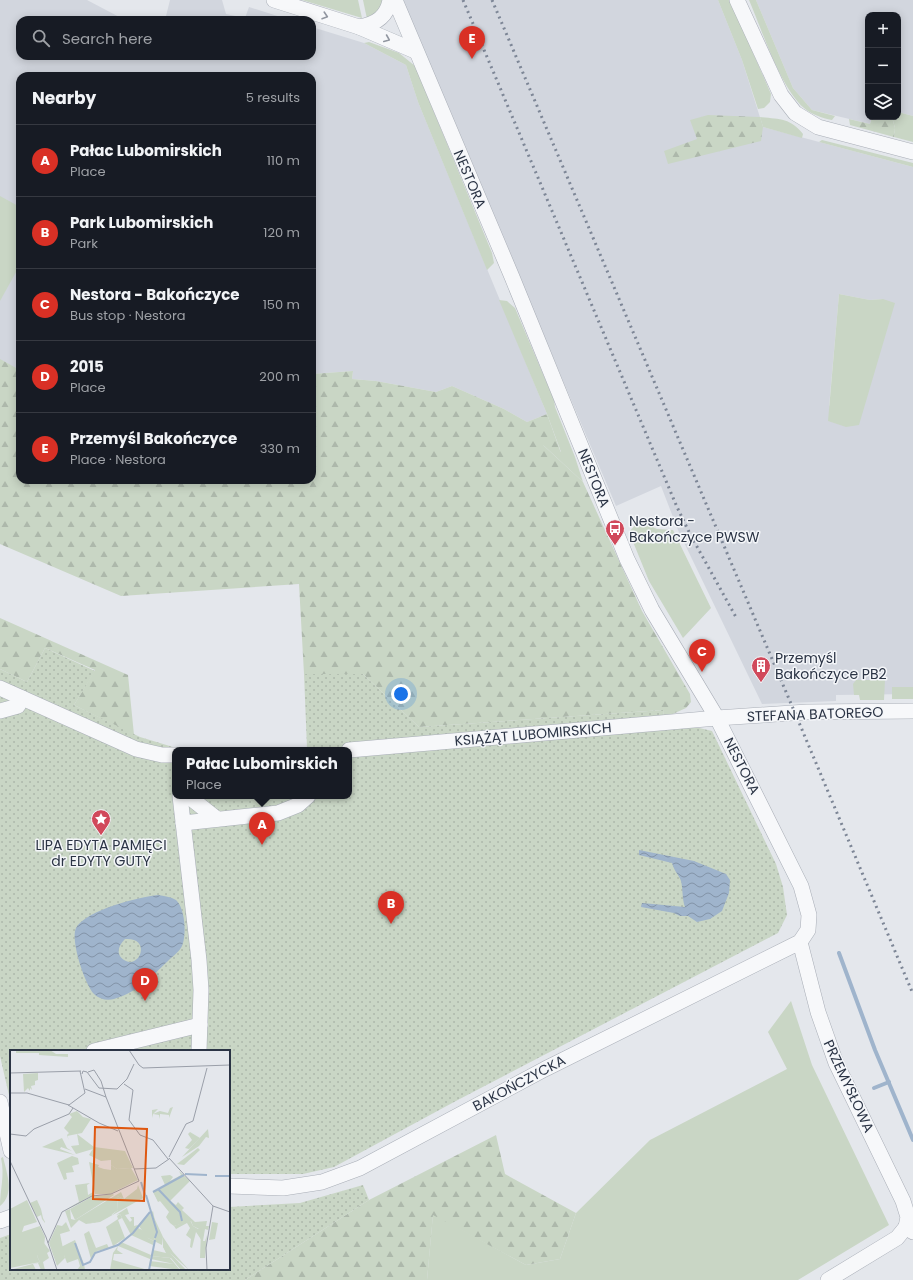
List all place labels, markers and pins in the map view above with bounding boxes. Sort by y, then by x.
pin: E [459,26,485,59]
place label: Nestora - Bakończyce PWSW [629,511,760,547]
bus stop icon: Nestora - Bakończyce PWSW [604,518,626,546]
pin: C [689,639,715,672]
place label: Przemyśl Bakończyce PB2 [775,648,887,684]
building icon: Przemyśl Bakończyce PB2 [750,655,772,683]
place icon: LIPA EDYTA PAMIĘCI dr EDYTY GUTY [90,808,112,836]
pin: A [249,812,275,845]
place label: LIPA EDYTA PAMIĘCI dr EDYTY GUTY [35,835,167,871]
pin: B [378,891,404,924]
pin: D [132,968,158,1001]

